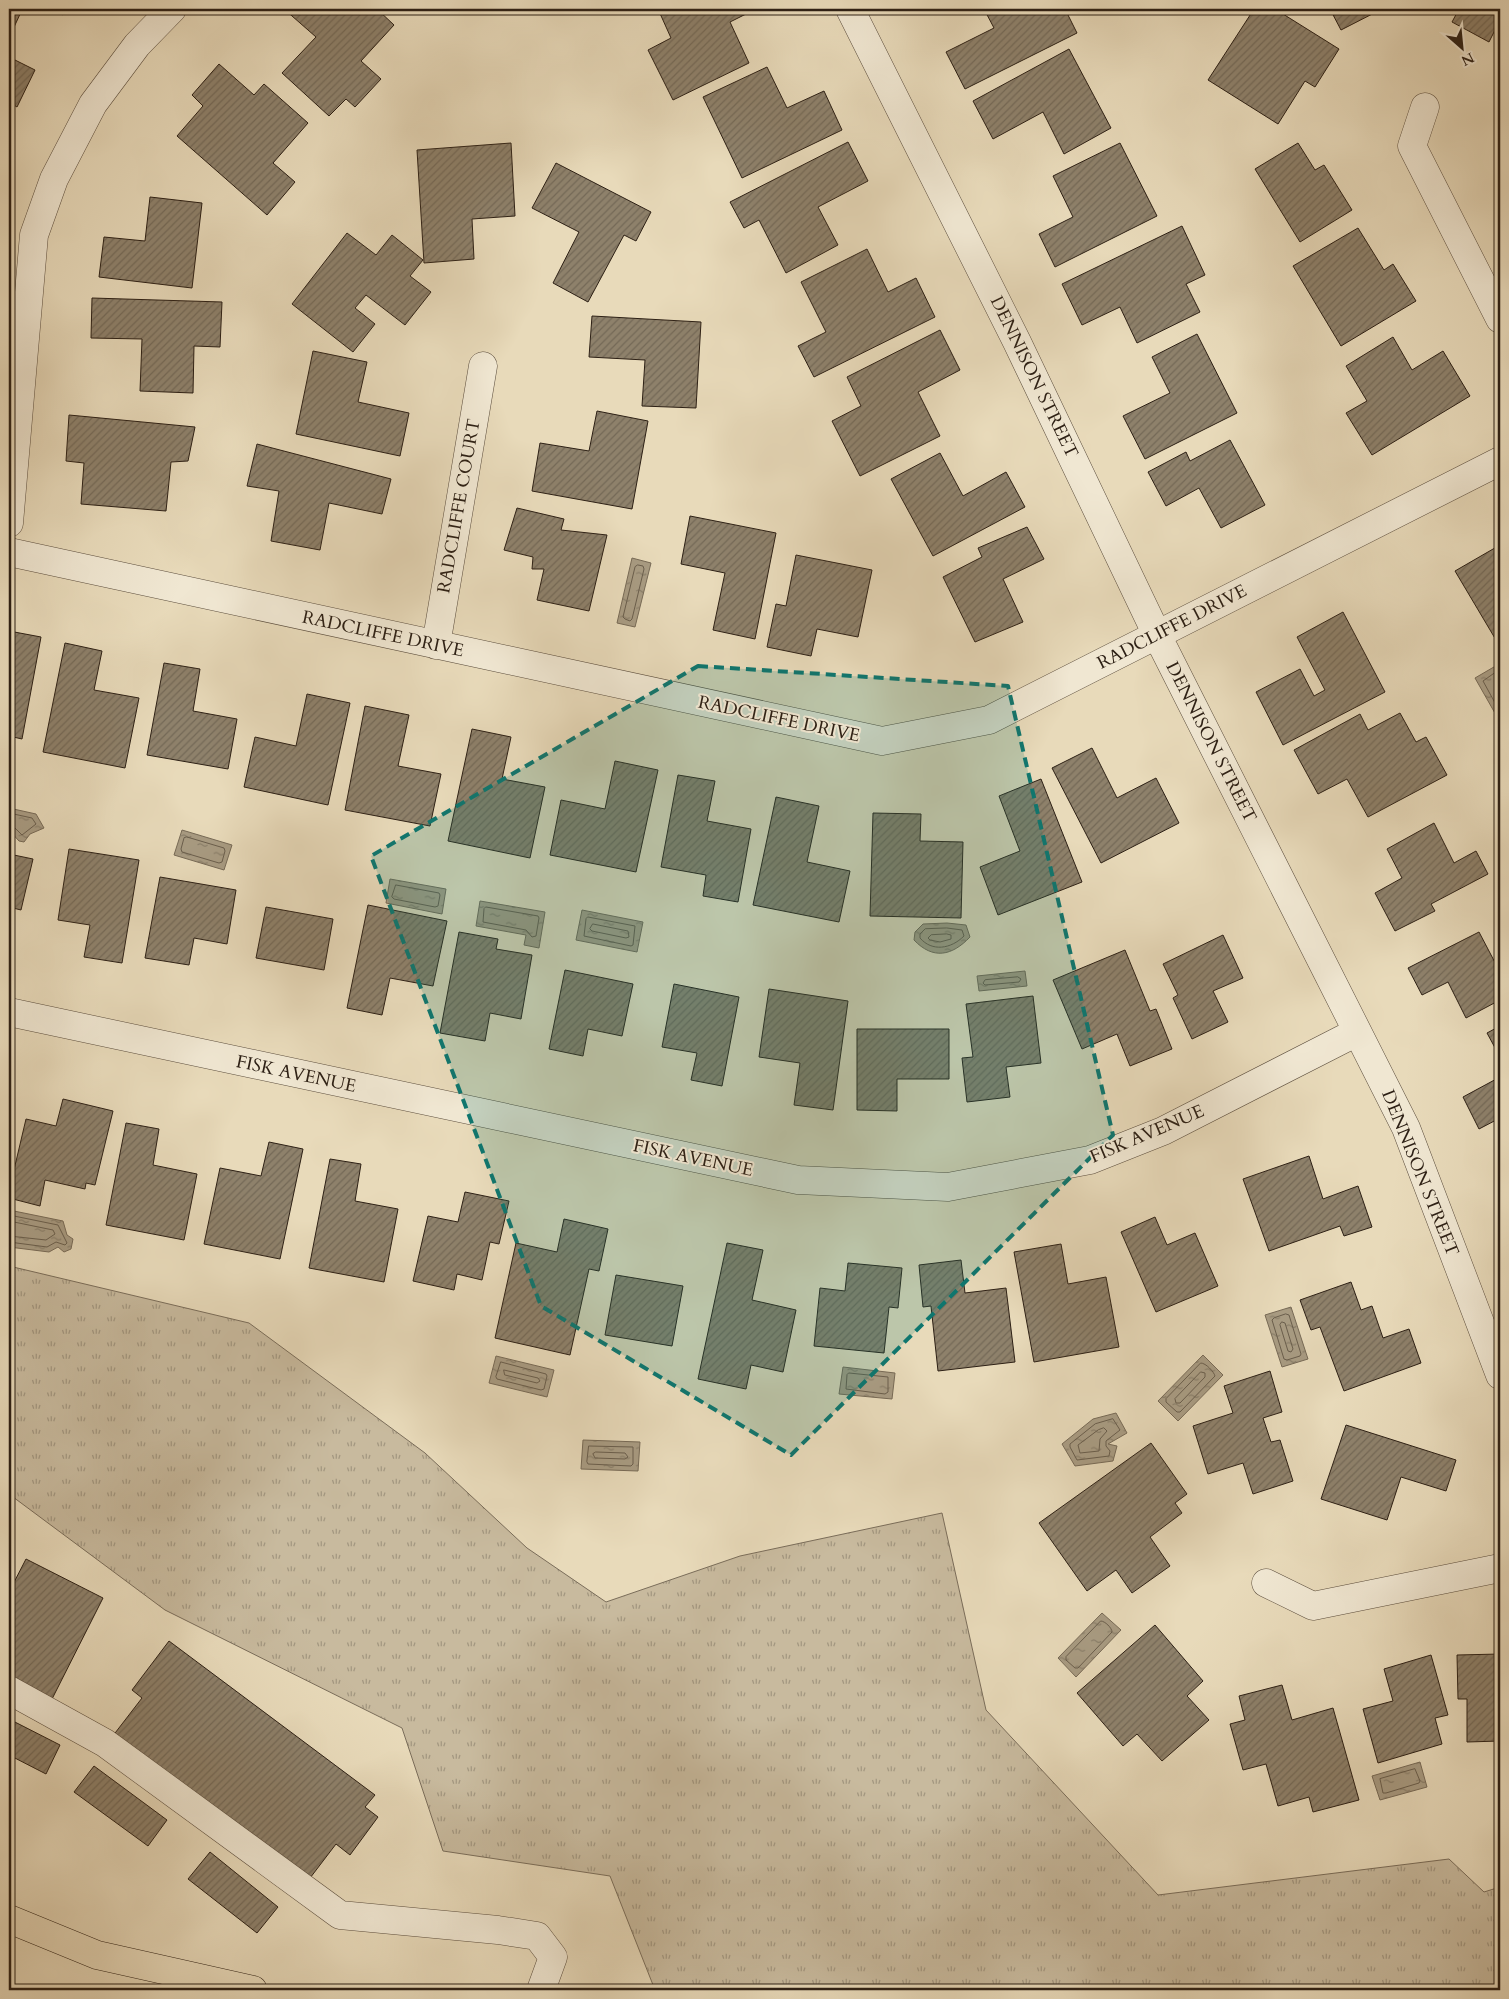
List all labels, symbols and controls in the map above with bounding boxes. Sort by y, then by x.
north arrow [1436,22,1486,72]
text: N [1458,48,1477,70]
street label: DENNISON STREET [984,292,1084,462]
street label: RADCLIFFE COURT [431,417,487,595]
street label: RADCLIFFE DRIVE [1093,578,1251,676]
street label: RADCLIFFE DRIVE [300,605,466,663]
street label: DENNISON STREET [1160,657,1262,827]
street label: RADCLIFFE DRIVE [696,690,862,748]
street label: FISK AVENUE [234,1049,358,1099]
street label: DENNISON STREET [1375,1086,1465,1260]
street label: FISK AVENUE [1086,1099,1208,1169]
street label: FISK AVENUE [631,1133,755,1183]

